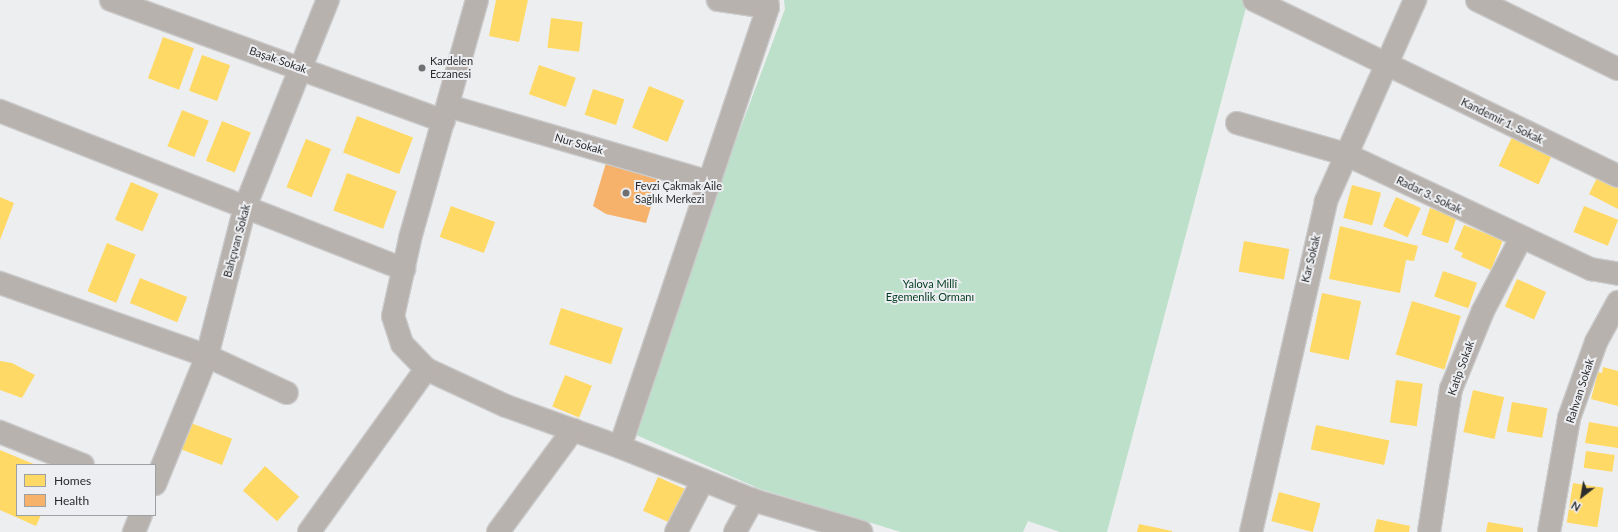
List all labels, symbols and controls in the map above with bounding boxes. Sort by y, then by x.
street label: Başak Sokak [248,44,308,76]
place label: Kardelen Eczanesi [430,55,473,81]
marker: Kardelen Eczanesi [417,63,427,73]
street label: Kandemir 1. Sokak [1459,95,1545,147]
street label: Nur Sokak [553,131,605,157]
street label: Radar 3. Sokak [1394,173,1464,217]
place label: Fevzi Çakmak Aile Sağlık Merkezi [635,180,722,206]
marker: Fevzi Çakmak Aile Sağlık Merkezi [620,187,632,199]
street label: Bahçıvan Sokak [221,203,253,279]
street label: Kar Sokak [1299,234,1323,284]
park label: Yalova Millî Egemenlik Ormanı [886,278,974,304]
street label: Katip Sokak [1445,339,1477,397]
street label: Rahvan Sokak [1563,357,1597,425]
legend [16,464,156,516]
text: Homes [54,473,91,488]
north arrow [1562,476,1602,516]
text: Health [54,493,89,508]
text: N [1569,499,1583,514]

